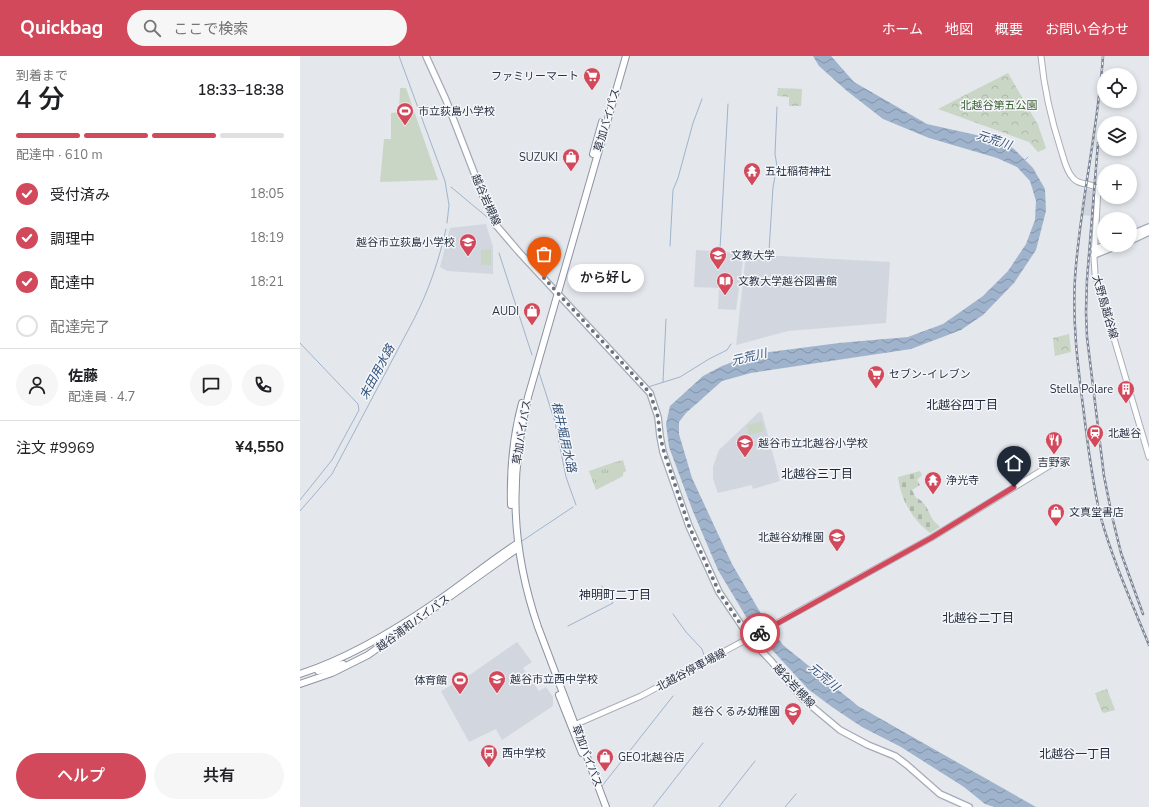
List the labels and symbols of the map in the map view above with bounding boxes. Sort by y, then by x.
supermarket icon: ファミリーマート [582,66,602,91]
place label: ファミリーマート [491,69,579,84]
street label: 草加バイパス [591,86,623,154]
park label: 北越谷第五公園 [961,98,1038,113]
sports icon: 市立荻島小学校 [395,101,415,126]
place label: 市立荻島小学校 [418,104,495,119]
water label: 元荒川 [974,127,1015,154]
shop icon: SUZUKI [561,147,581,172]
place label: SUZUKI [519,150,558,165]
temple icon: 五社稲荷神社 [742,161,762,186]
place label: 五社稲荷神社 [765,164,831,179]
street label: 越谷岩槻線 [468,172,504,228]
school or university icon: 越谷市立荻島小学校 [458,232,478,257]
place label: 越谷市立荻島小学校 [356,235,455,250]
pin [527,237,561,278]
school or university icon: 文教大学 [708,245,728,270]
place label: 文教大学 [731,248,775,263]
callout: から好し [568,264,644,292]
library icon: 文教大学越谷図書館 [715,271,735,296]
street label: 大野島越谷線 [1089,273,1121,341]
place label: 文教大学越谷図書館 [738,274,837,289]
shop icon: AUDI [522,301,542,326]
place label: AUDI [492,304,519,319]
water label: 末田用水路 [356,341,399,402]
water label: 元荒川 [730,345,770,369]
supermarket icon: セブン-イレブン [866,364,886,389]
place label: セブン-イレブン [889,367,971,382]
building icon: Stella Polare [1116,379,1136,404]
place label: Stella Polare [1050,382,1113,397]
district label: 北越谷四丁目 [926,397,998,413]
street label: 草加バイパス [509,398,535,466]
water label: 根井堀用水路 [548,400,580,475]
station icon: 北越谷 [1085,423,1105,448]
place label: 北越谷 [1108,426,1141,441]
restaurant icon: 吉野家 [1044,430,1064,455]
school or university icon: 越谷市立北越谷小学校 [735,433,755,458]
place label: 越谷市立北越谷小学校 [758,436,868,451]
pin [997,446,1031,487]
place label: 吉野家 [1038,455,1071,470]
district label: 北越谷三丁目 [781,466,853,482]
temple icon: 浄光寺 [923,470,943,495]
place label: 浄光寺 [946,473,979,488]
shop icon: 文真堂書店 [1046,502,1066,527]
place label: 文真堂書店 [1069,505,1124,520]
school or university icon: 北越谷幼稚園 [827,527,847,552]
place label: 北越谷幼稚園 [758,530,824,545]
district label: 神明町二丁目 [579,587,651,603]
street label: 越谷浦和バイパス [373,591,453,655]
district label: 北越谷二丁目 [942,610,1014,626]
courier [740,613,780,653]
street label: 北越谷停車場線 [653,645,729,695]
water label: 元荒川 [805,659,844,696]
street label: 越谷岩槻線 [770,661,818,711]
school or university icon: 越谷市立西中学校 [487,669,507,694]
sports icon: 体育館 [450,670,470,695]
place label: 越谷市立西中学校 [510,672,598,687]
place label: 体育館 [414,673,447,688]
school or university icon: 越谷くるみ幼稚園 [783,701,803,726]
place label: 越谷くるみ幼稚園 [692,704,780,719]
street label: 草加バイパス [568,723,606,789]
bus stop icon: 西中学校 [479,743,499,768]
place label: 西中学校 [502,746,546,761]
district label: 北越谷一丁目 [1039,746,1111,762]
shop icon: GEO北越谷店 [595,747,615,772]
place label: GEO北越谷店 [618,750,685,765]

